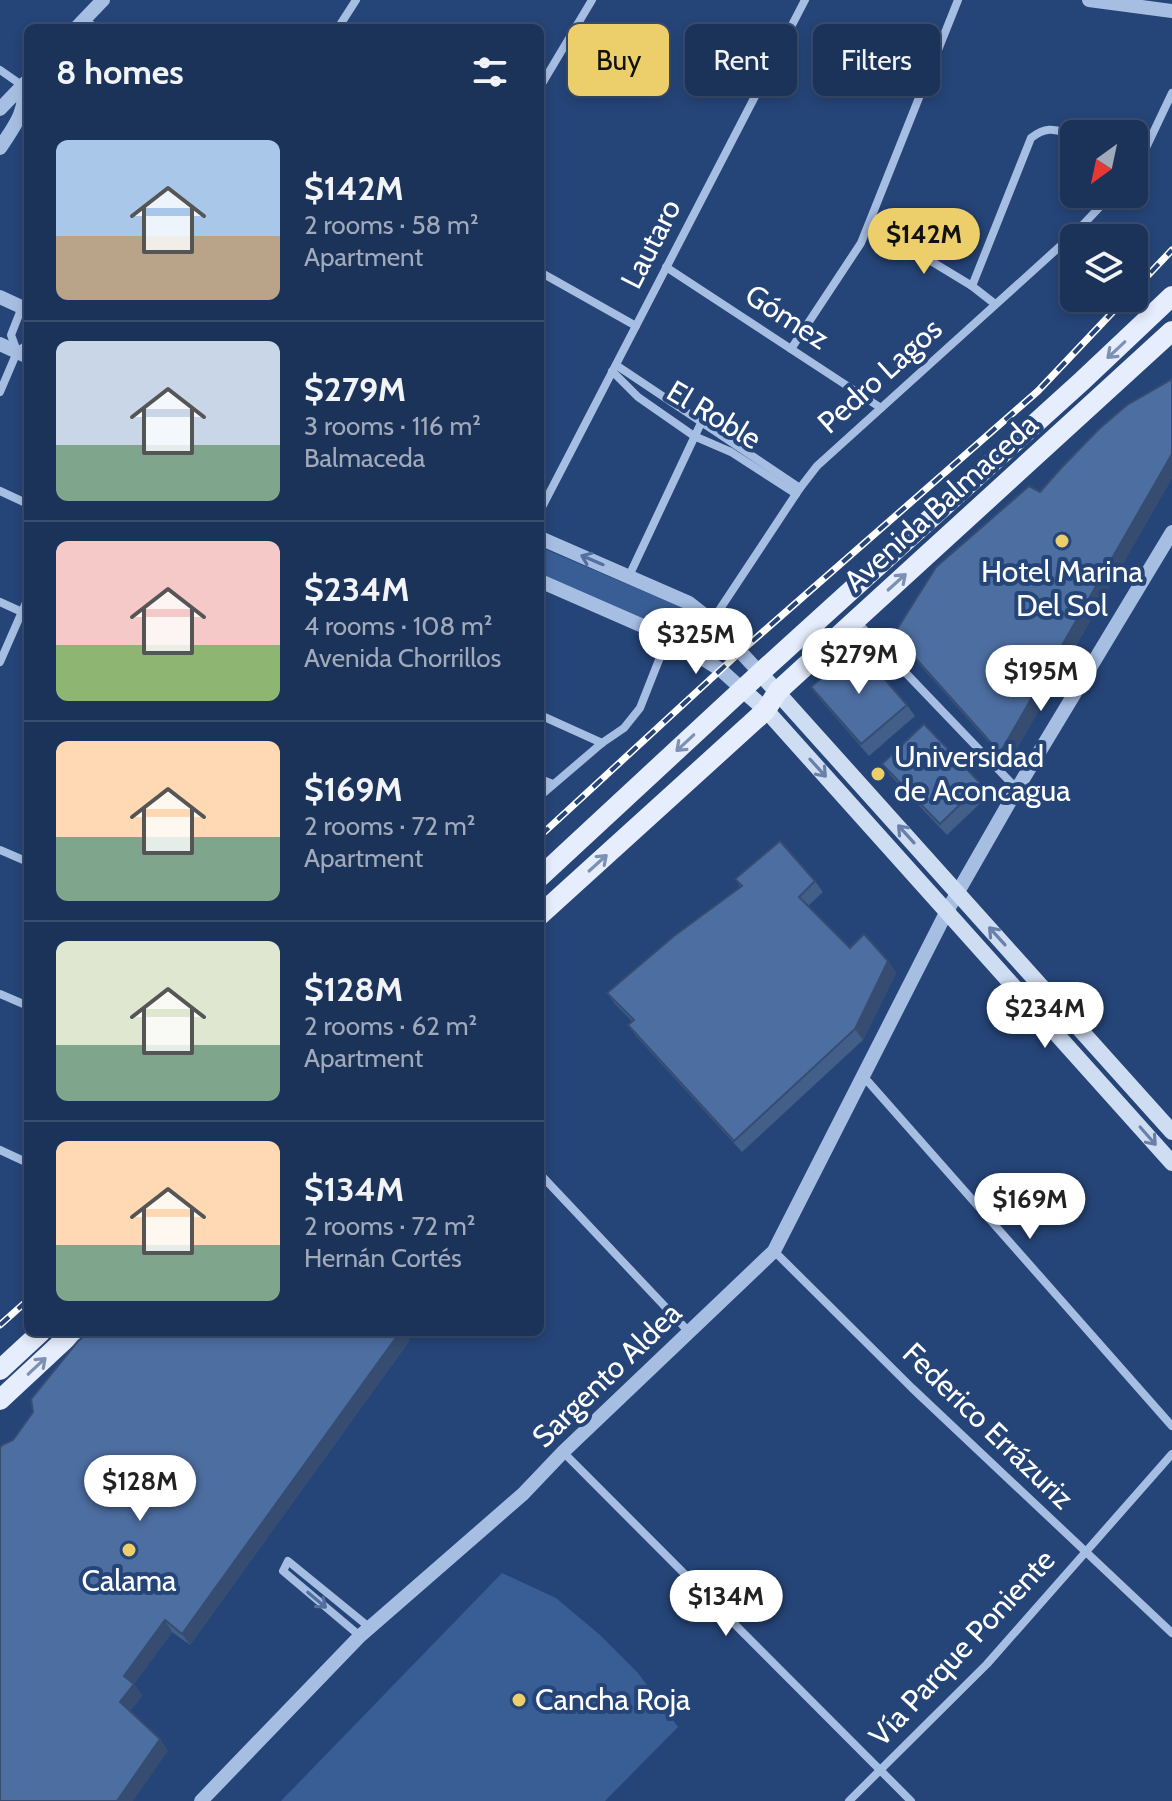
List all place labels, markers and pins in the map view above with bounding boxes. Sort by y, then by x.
pin: $142M [868,208,980,276]
marker: Hotel Marina Del Sol [1053,532,1071,550]
place label: Hotel Marina Del Sol [981,553,1144,624]
pin: $325M [640,608,752,676]
pin: $279M [803,628,915,696]
pin: $195M [985,645,1097,713]
place label: Universidad de Aconcagua [894,738,1071,809]
marker: Universidad de Aconcagua [869,765,887,783]
pin: $234M [989,982,1101,1050]
pin: $169M [974,1173,1086,1241]
pin: $128M [84,1455,196,1523]
marker: Calama [120,1541,138,1559]
place label: Calama [81,1562,177,1599]
pin: $134M [670,1570,782,1638]
place label: Cancha Roja [535,1681,691,1718]
marker: Cancha Roja [510,1691,528,1709]

